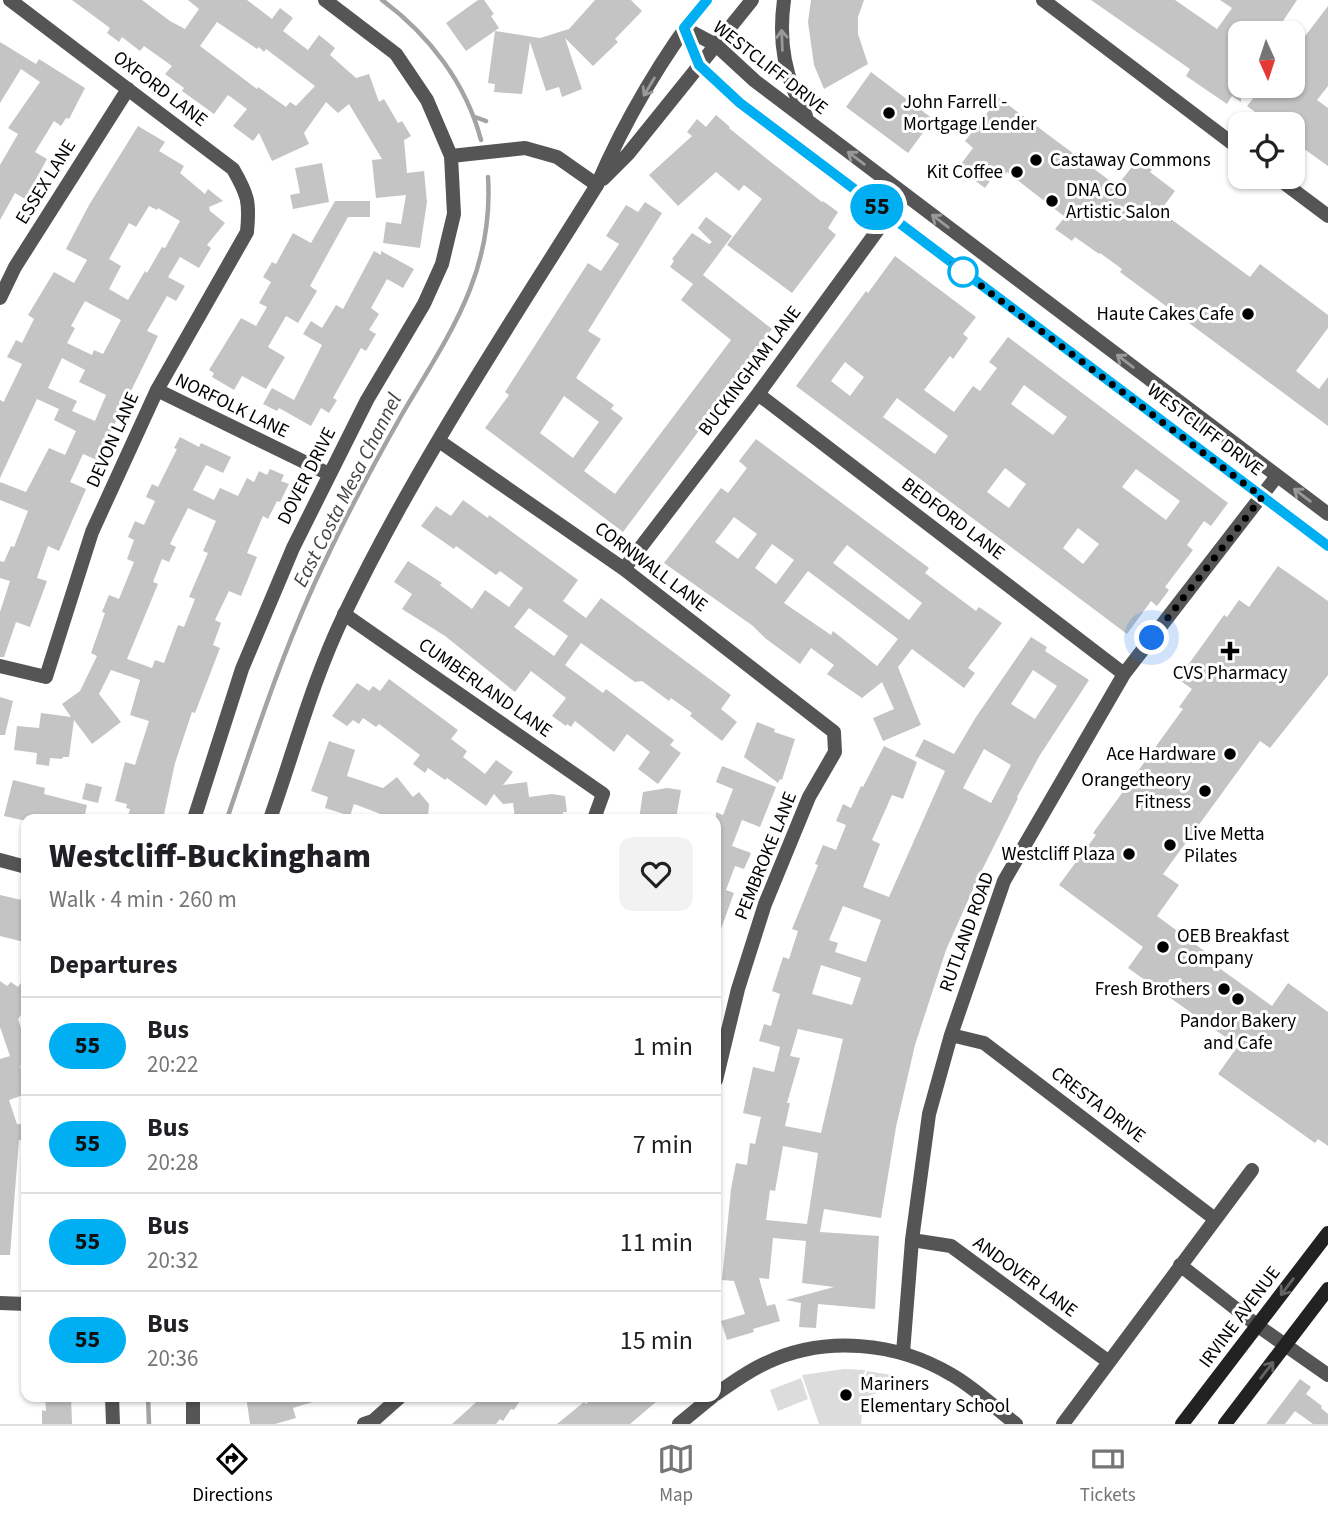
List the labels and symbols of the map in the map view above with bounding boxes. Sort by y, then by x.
street label: WESTCLIFF DRIVE [707,14,833,122]
north arrow [1228,21,1306,98]
one-way arrow [776,29,789,52]
street label: OXFORD LANE [107,44,213,134]
one-way arrow [642,76,656,96]
place label: John Farrell - Mortgage Lender [903,89,1037,138]
marker: John Farrell - Mortgage Lender [881,105,897,121]
street label: ESSEX LANE [9,134,83,230]
place label: Castaway Commons [1050,147,1211,174]
one-way arrow [847,151,866,166]
marker: Castaway Commons [1028,152,1044,168]
place label: Kit Coffee [926,159,1003,186]
marker: Kit Coffee [1009,164,1025,180]
place label: DNA CO Artistic Salon [1066,177,1170,226]
line badge: 55 [846,184,908,230]
marker: DNA CO Artistic Salon [1044,193,1060,209]
one-way arrow [931,214,950,229]
unlabelled marker [948,257,978,287]
street label: BUCKINGHAM LANE [692,300,808,442]
place label: Haute Cakes Cafe [1096,301,1234,328]
marker: Haute Cakes Cafe [1240,306,1256,322]
one-way arrow [1115,354,1134,369]
street label: NORFOLK LANE [171,367,293,445]
street label: WESTCLIFF DRIVE [1141,377,1269,483]
water label: East Costa Mesa Channel [285,387,409,592]
street label: DEVON LANE [80,388,146,492]
street label: DOVER DRIVE [271,423,343,529]
street label: BEDFORD LANE [896,471,1010,567]
one-way arrow [1293,488,1312,503]
street label: CORNWALL LANE [589,515,713,619]
your location [1134,620,1169,655]
street label: CUMBERLAND LANE [413,632,557,744]
marker: CVS Pharmacy [1222,643,1238,659]
place label: CVS Pharmacy [1173,660,1287,687]
place label: Ace Hardware [1106,741,1216,768]
marker: Ace Hardware [1222,746,1238,762]
place label: Orangetheory Fitness [1081,767,1191,816]
marker: Orangetheory Fitness [1197,783,1213,799]
street label: PEMBROKE LANE [728,788,804,924]
place label: Live Metta Pilates [1184,821,1265,870]
marker: Live Metta Pilates [1162,837,1178,853]
place label: Westcliff Plaza [1002,841,1115,868]
marker: Westcliff Plaza [1121,846,1137,862]
street label: RUTLAND ROAD [933,868,1001,996]
place label: OEB Breakfast Company [1177,923,1290,972]
marker: OEB Breakfast Company [1155,939,1171,955]
place label: Fresh Brothers [1095,976,1210,1003]
marker: Fresh Brothers [1216,981,1232,997]
marker: Pandor Bakery and Cafe [1230,991,1246,1007]
place label: Pandor Bakery and Cafe [1180,1008,1296,1057]
street label: CRESTA DRIVE [1045,1060,1151,1150]
street label: ANDOVER LANE [967,1230,1083,1324]
street label: IRVINE AVENUE [1193,1260,1287,1374]
one-way arrow [1280,1278,1295,1296]
one-way arrow [1259,1361,1274,1380]
place label: Mariners Elementary School [860,1371,1010,1420]
marker: Mariners Elementary School [838,1387,854,1403]

